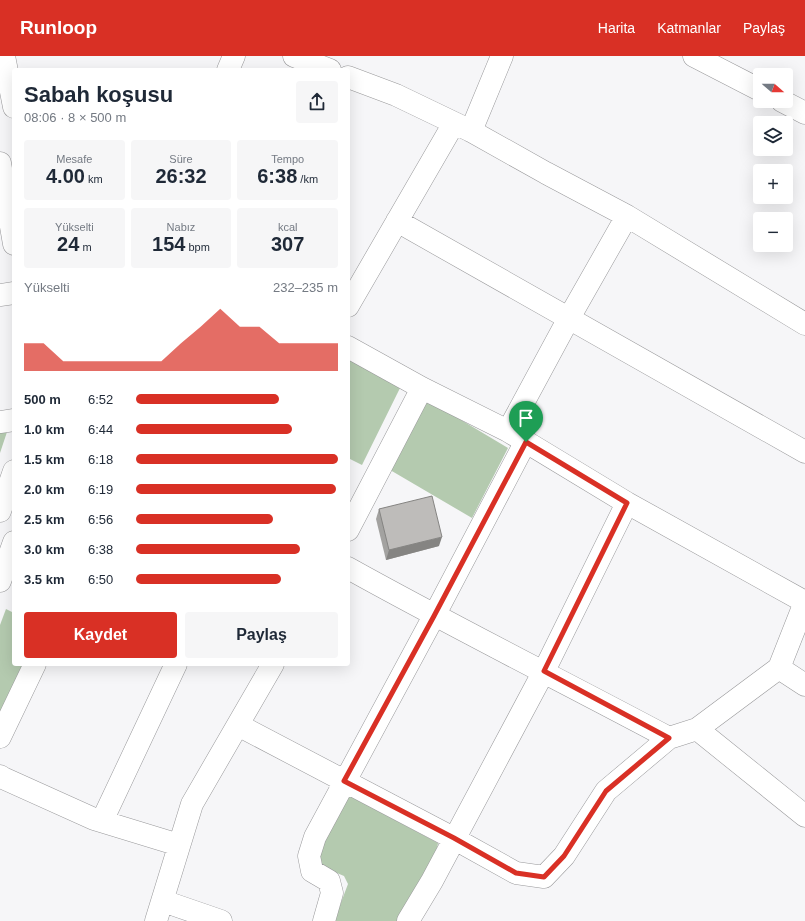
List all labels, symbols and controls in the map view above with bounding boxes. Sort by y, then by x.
text: Runloop [20,17,97,38]
text: Harita [598,20,635,36]
text: Katmanlar [657,20,721,36]
text: Paylaş [743,20,785,36]
north arrow [753,68,793,108]
map controls [753,68,793,252]
button: share [296,81,338,123]
text: Sabah koşusu [24,82,173,107]
text: 08:06 · 8 × 500 m [24,110,126,125]
button: layers [753,116,793,156]
text: Mesafe [56,153,92,165]
text: Süre [169,153,193,165]
text: Tempo [271,153,304,165]
button: + [753,164,793,204]
text: 4.00 [46,165,85,187]
text: 26:32 [155,165,207,187]
text: 6:38 [257,165,297,187]
text: km [85,173,103,185]
text: /km [297,173,318,185]
button: − [753,212,793,252]
text: Yükselti [55,221,94,233]
text: Nabız [167,221,195,233]
text: kcal [278,221,297,233]
text: 24 [57,233,79,255]
text: 154 [152,233,185,255]
text: 307 [271,233,304,255]
text: m [79,241,92,253]
text: bpm [185,241,210,253]
text: Yükselti [24,280,70,295]
text: 232–235 m [273,280,338,295]
text: 500 m [24,392,61,407]
text: 6:52 [88,392,113,407]
pin [509,401,543,442]
icon: arrive [515,407,537,429]
text: 1.0 km [24,422,64,437]
text: 6:44 [88,422,113,437]
text: 1.5 km [24,452,64,467]
text: 6:18 [88,452,113,467]
text: 2.0 km [24,482,64,497]
text: 6:19 [88,482,113,497]
text: 2.5 km [24,512,64,527]
text: 6:56 [88,512,113,527]
text: 3.0 km [24,542,64,557]
text: 6:38 [88,542,113,557]
text: 3.5 km [24,572,64,587]
text: 6:50 [88,572,113,587]
button: Kaydet [24,612,177,658]
button: Paylaş [185,612,338,658]

